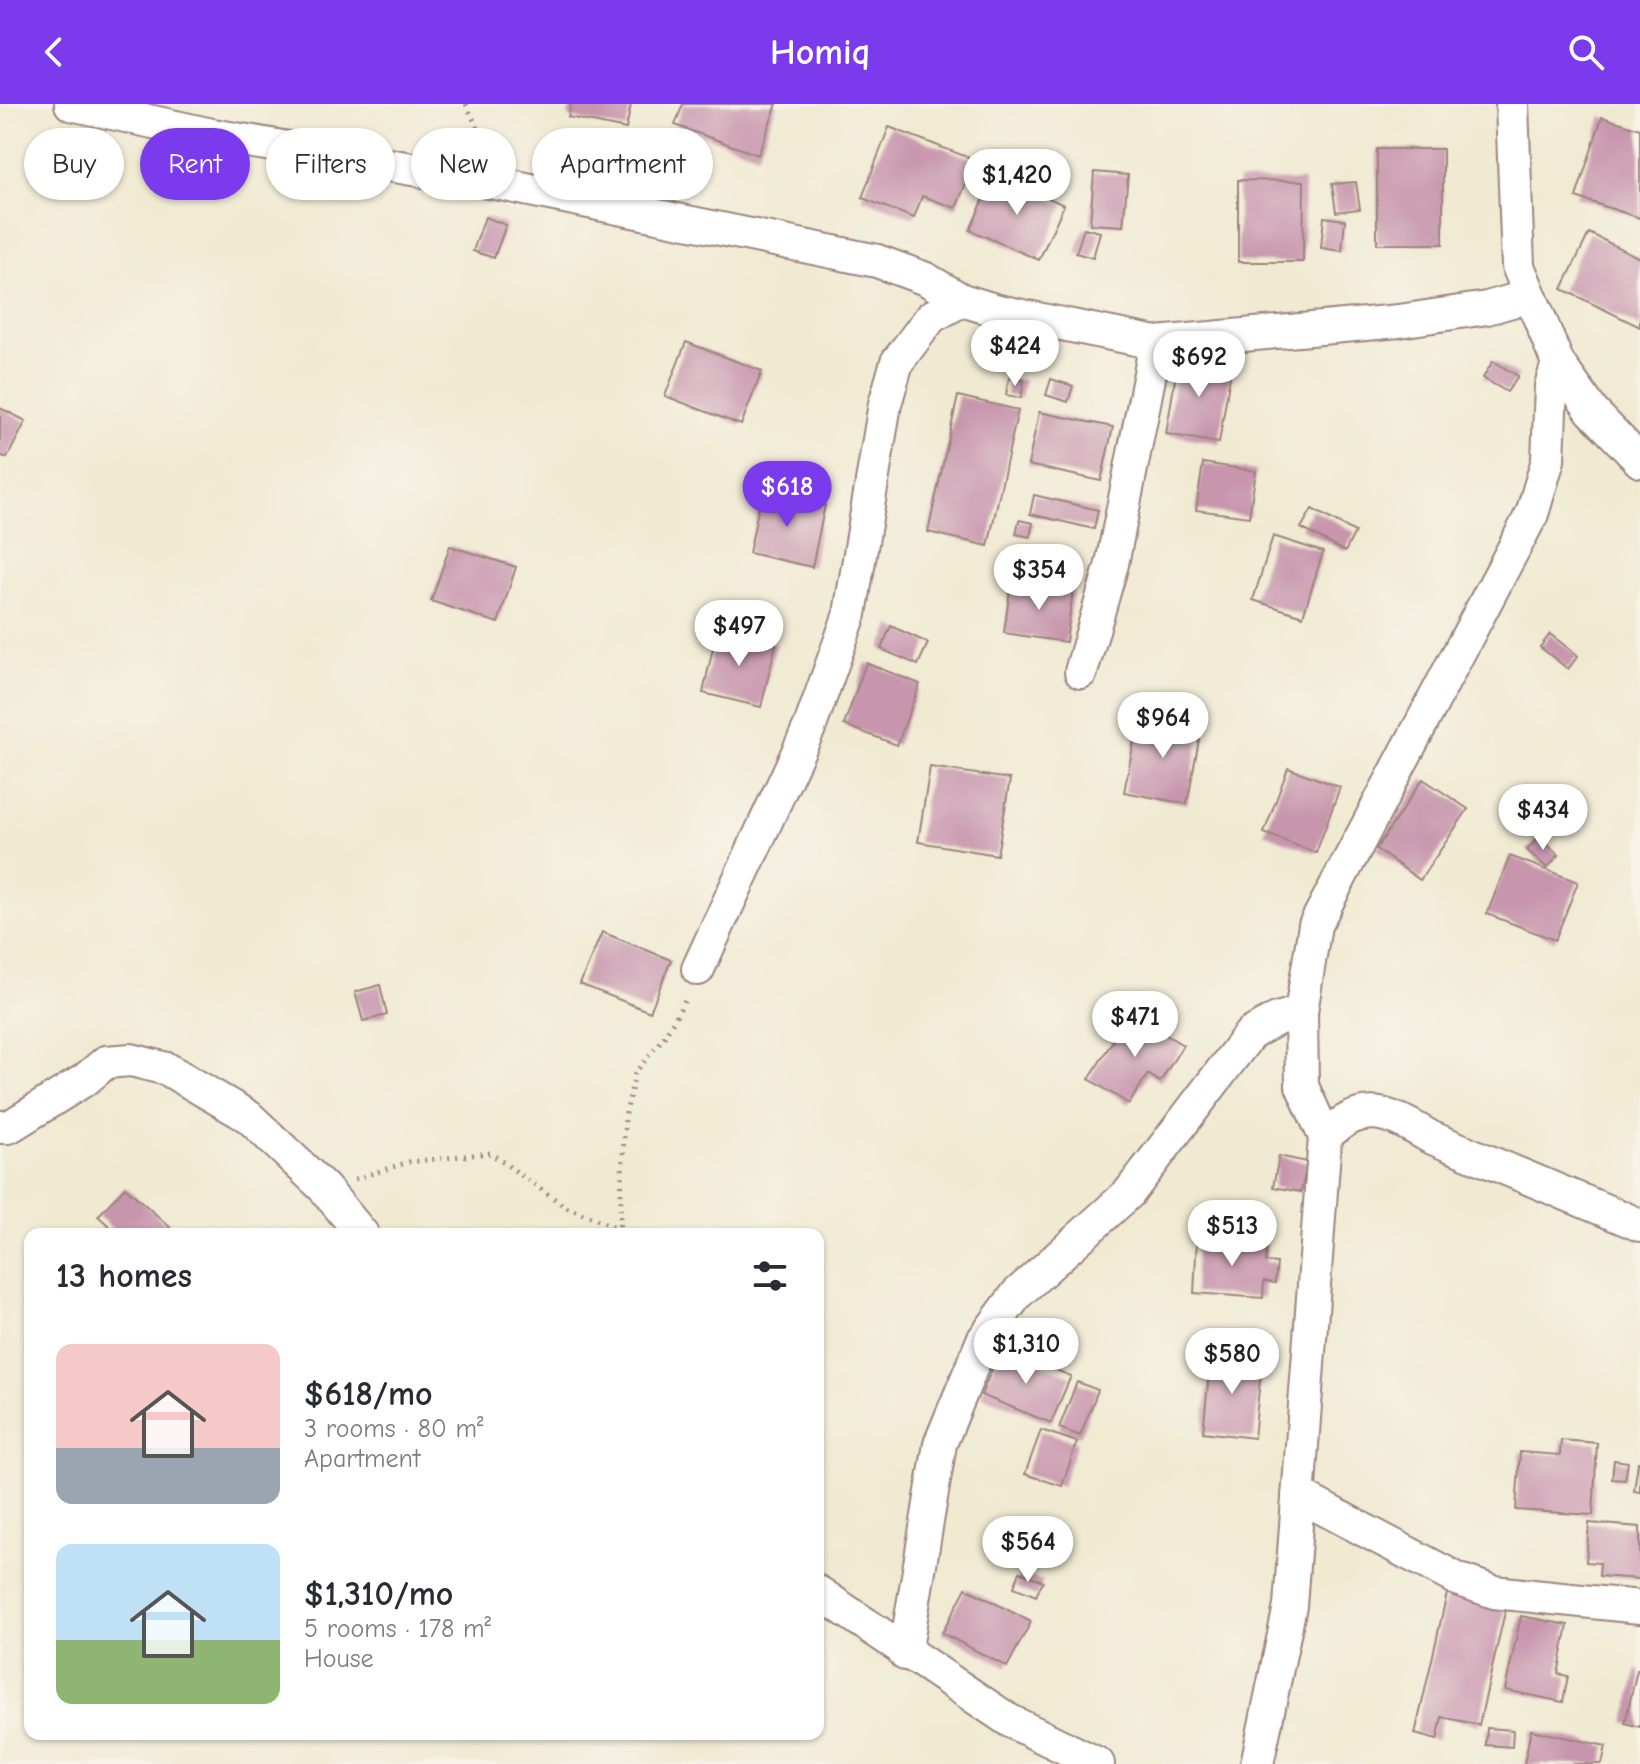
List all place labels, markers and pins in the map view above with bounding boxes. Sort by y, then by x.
pin: $1,420 [952,149,1082,217]
pin: $424 [968,320,1062,388]
pin: $692 [1152,331,1246,399]
pin: $618 [740,461,834,529]
pin: $354 [992,544,1086,612]
pin: $497 [692,600,786,668]
pin: $964 [1116,692,1210,760]
pin: $434 [1496,784,1590,852]
pin: $471 [1088,991,1182,1059]
pin: $513 [1185,1200,1279,1268]
pin: $1,310 [961,1318,1091,1386]
pin: $580 [1185,1328,1279,1396]
pin: $564 [981,1516,1075,1584]

